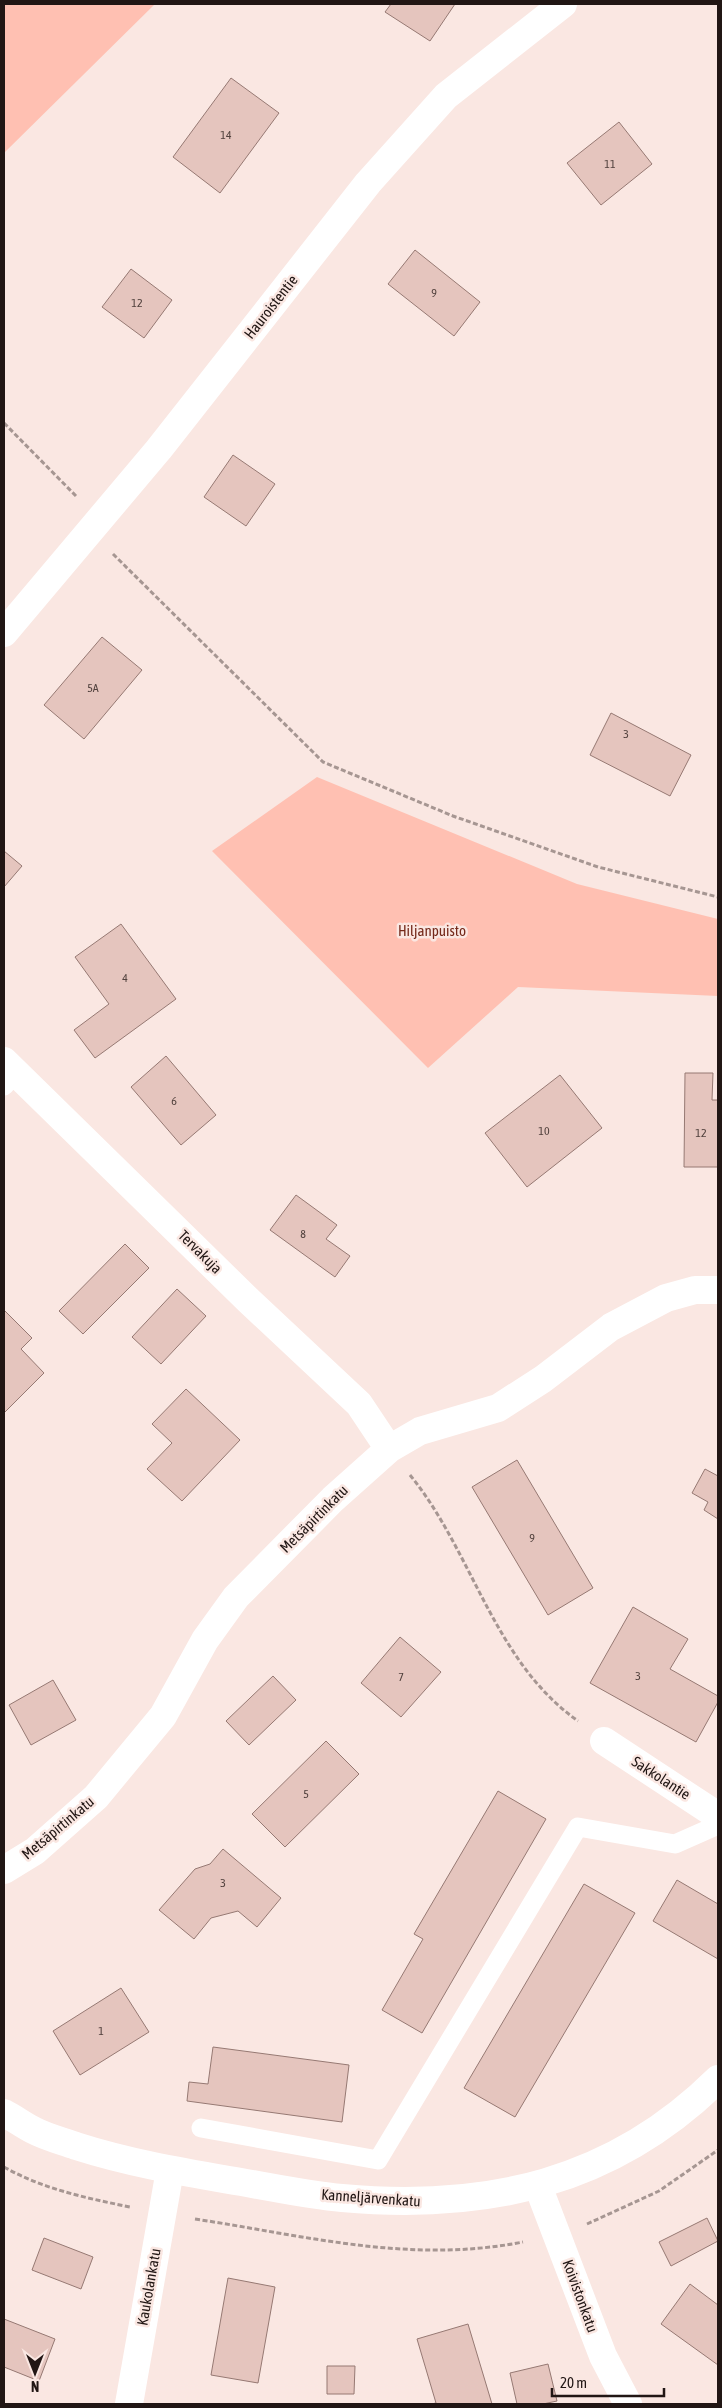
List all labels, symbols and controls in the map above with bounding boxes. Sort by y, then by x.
house number: 14 [220,128,232,142]
house number: 11 [604,157,616,171]
street label: Hauroistentie [241,271,301,342]
house number: 9 [431,286,437,300]
house number: 12 [131,296,143,310]
house number: 5A [87,681,99,695]
house number: 3 [623,727,629,741]
park label: Hiljanpuisto [398,922,466,939]
house number: 4 [122,971,128,985]
house number: 6 [171,1094,177,1108]
house number: 10 [538,1124,550,1138]
house number: 12 [695,1126,707,1140]
street label: Tervakuja [175,1226,226,1277]
house number: 8 [300,1227,306,1241]
street label: Metsäpirtinkatu [276,1481,351,1556]
house number: 9 [529,1531,535,1545]
house number: 3 [635,1669,641,1683]
house number: 7 [398,1670,404,1684]
street label: Sakkolantie [629,1752,694,1803]
house number: 5 [303,1787,309,1801]
street label: Metsäpirtinkatu [18,1793,97,1863]
house number: 3 [220,1876,226,1890]
house number: 1 [98,2024,104,2038]
street label: Kanneljärvenkatu [321,2186,421,2209]
street label: Kaukolankatu [133,2247,164,2327]
street label: Koivistonkatu [559,2257,601,2335]
north arrow [10,2348,60,2398]
scale bar [552,2366,664,2398]
text: 20 m [560,2374,587,2391]
text: N [31,2378,39,2394]

